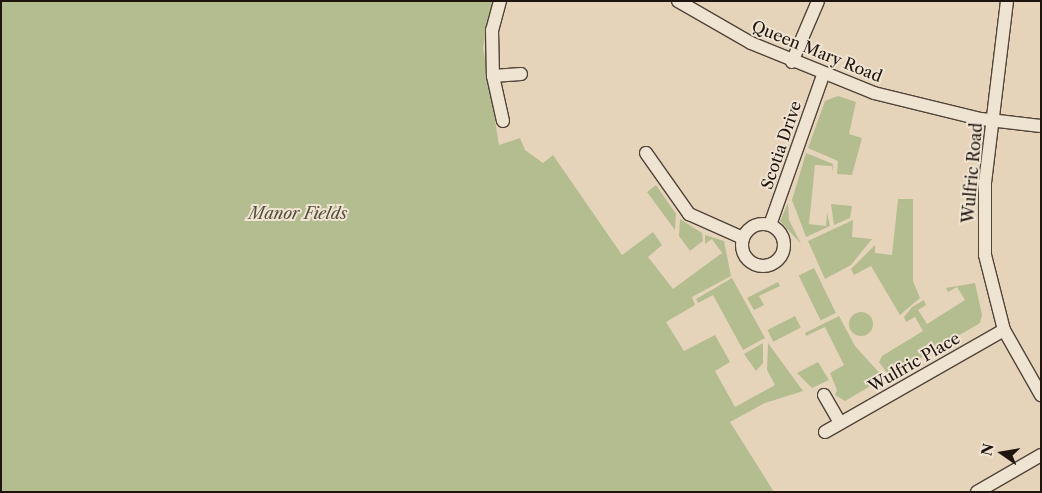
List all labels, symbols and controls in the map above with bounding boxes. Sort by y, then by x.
street label: Queen Mary Road [749,16,885,86]
street label: Scotia Drive [757,98,805,192]
street label: Wulfric Road [958,122,986,224]
park label: Manor Fields [249,203,347,223]
street label: Wulfric Place [865,328,963,396]
north arrow [977,428,1027,478]
text: N [977,442,998,458]

